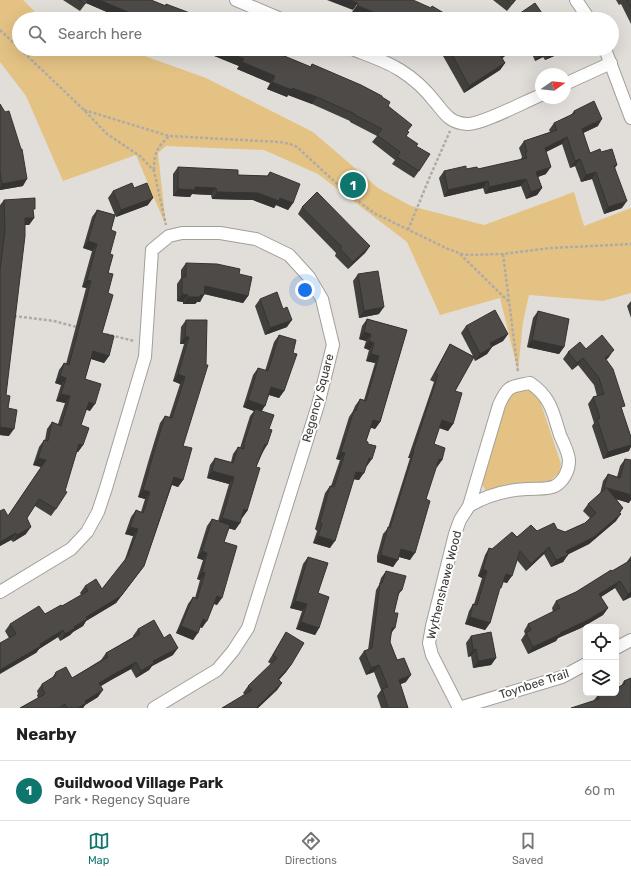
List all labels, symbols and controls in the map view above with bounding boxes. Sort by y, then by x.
search box [12,12,619,56]
icon: search [26,23,48,45]
text: Search here [58,25,142,43]
north arrow [535,68,571,104]
pin: 1 [340,170,366,200]
your location [295,280,315,300]
street label: Regency Square [299,352,337,444]
street label: Wythenshawe Wood [424,529,464,641]
map controls [583,624,619,696]
button: locate [583,624,619,660]
button: layers [583,660,619,696]
street label: Toynbee Trail [497,666,571,702]
text: Nearby [16,724,77,744]
text: Guildwood Village Park [54,774,223,792]
text: 1 [26,783,32,798]
text: 60 m [584,783,615,798]
text: Park · Regency Square [54,792,190,807]
tab: Map [88,830,110,867]
tab: Directions [285,830,337,867]
tab: Saved [512,830,543,867]

